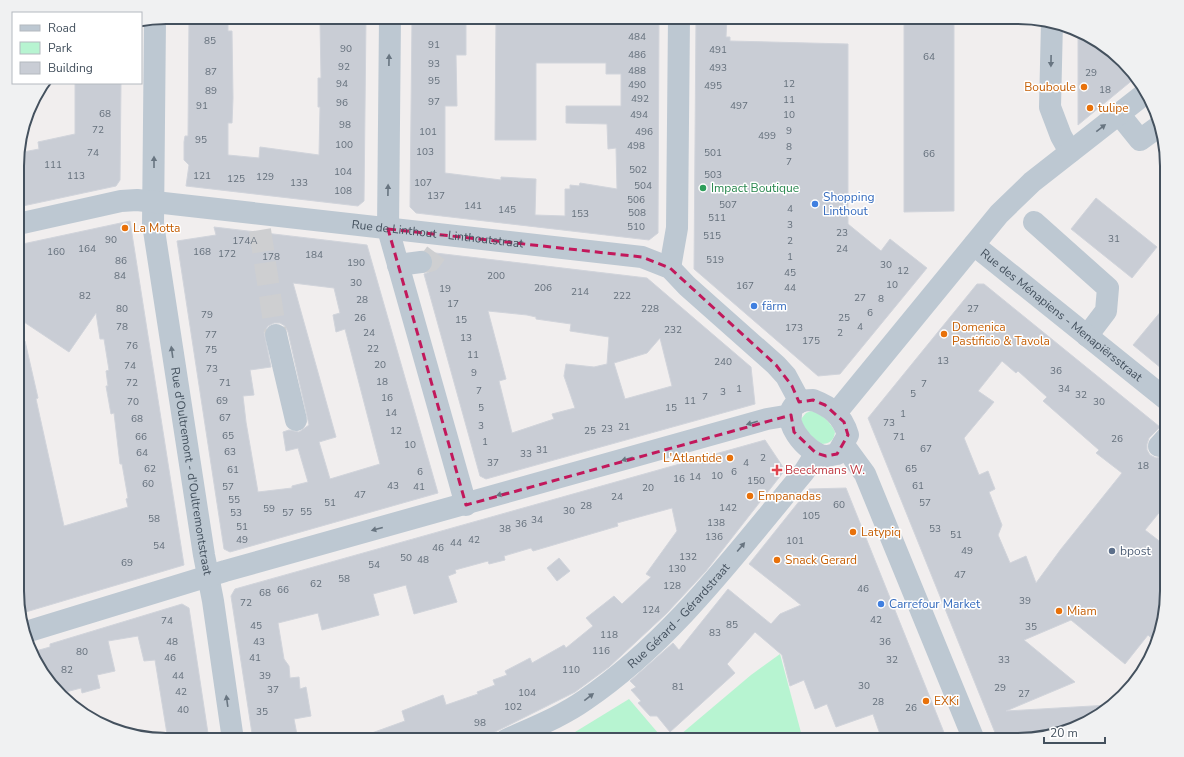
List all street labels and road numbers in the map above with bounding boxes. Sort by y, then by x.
street label: Rue de Linthout - Linthoutstraat [351,216,525,252]
street label: Rue des Ménapiens - Menapiërsstraat [977,245,1146,386]
street label: Rue d'Oultremont - d'Oultremontstraat [167,366,216,577]
street label: Rue Gérard - Gérardstraat [624,559,734,672]

